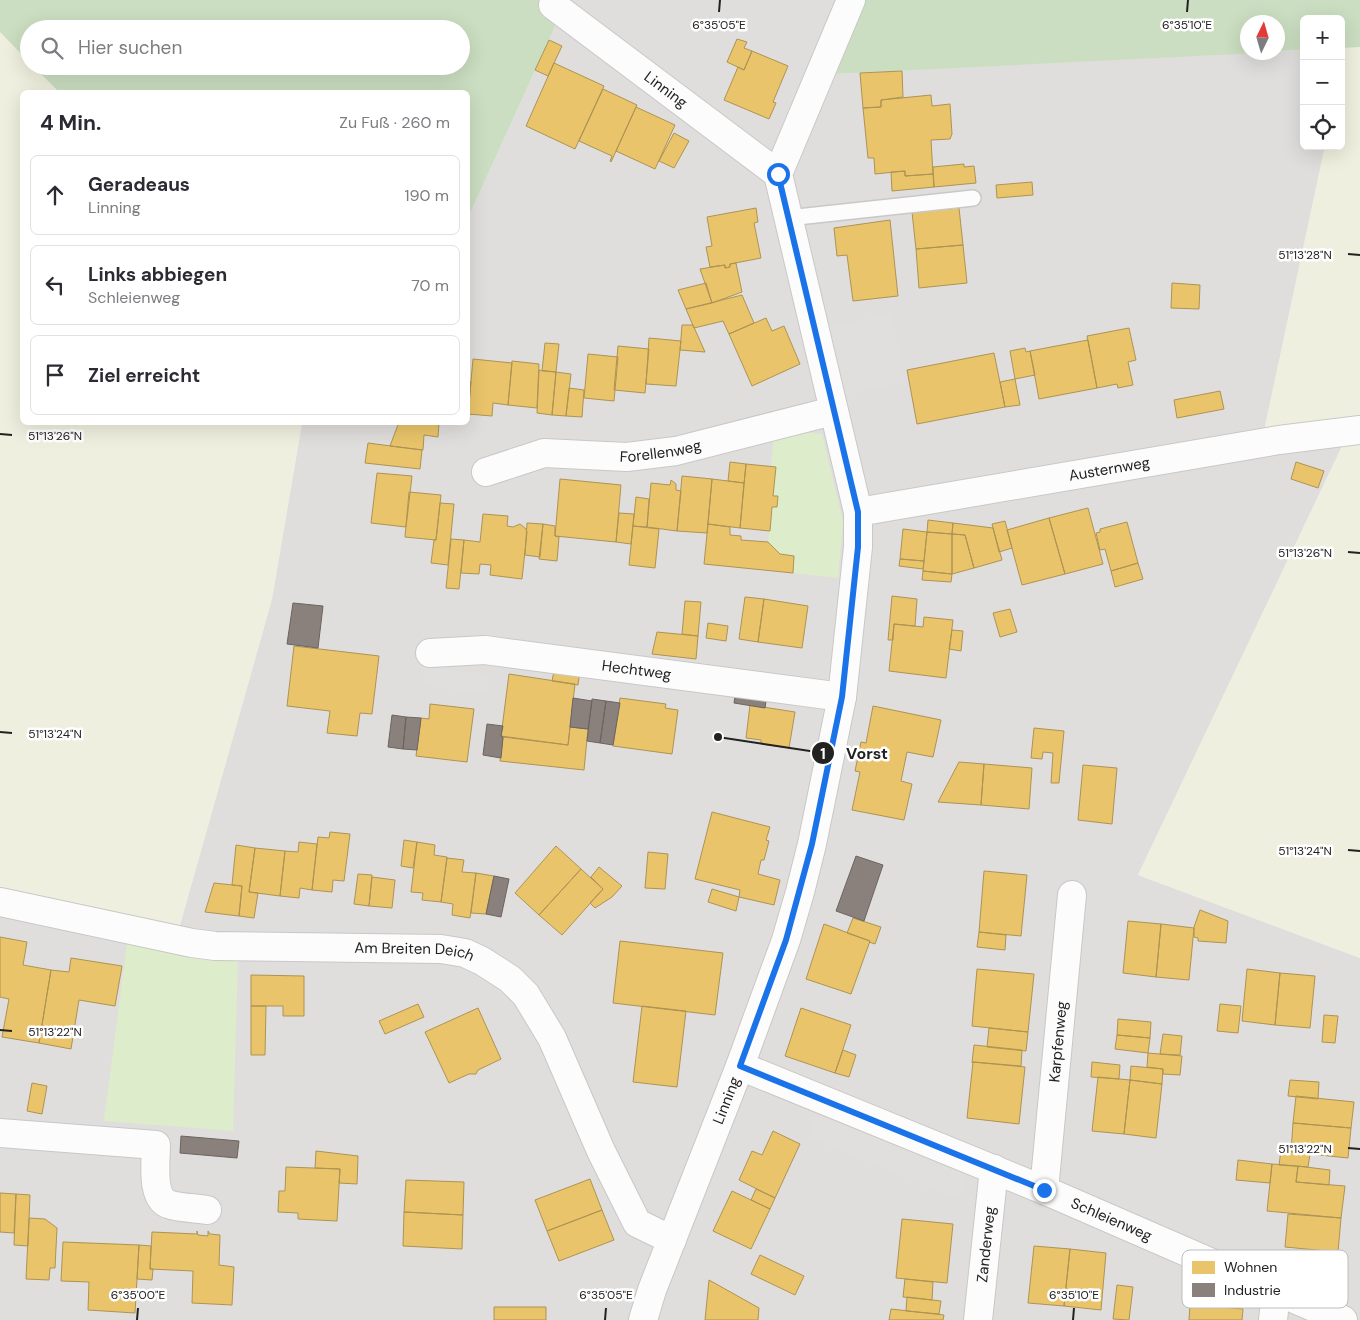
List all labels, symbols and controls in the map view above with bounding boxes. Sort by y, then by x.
north arrow [1240,15,1285,60]
map controls [1300,15,1345,150]
button: + [1300,15,1345,60]
text: 6°35'05"E [692,17,746,33]
text: 6°35'10"E [1162,17,1212,33]
search box [20,20,470,75]
icon: search [38,34,66,62]
text: Hier suchen [78,35,182,60]
button: − [1300,60,1345,105]
street label: Linning [640,67,691,113]
button: locate [1300,105,1345,150]
text: 4 Min. [40,109,101,137]
text: Zu Fuß · 260 m [339,112,450,133]
route start [767,163,790,186]
text: Geradeaus [88,172,190,197]
icon: ahead [41,181,69,209]
text: 190 m [405,185,449,206]
text: Linning [88,197,141,218]
text: 51°13'28"N [1278,247,1332,263]
text: Links abbiegen [88,262,227,287]
icon: left [41,271,69,299]
text: 70 m [411,275,449,296]
text: Schleienweg [88,287,180,308]
icon: arrive [41,361,69,389]
text: Ziel erreicht [88,363,200,388]
text: 51°13'26"N [28,428,82,444]
street label: Forellenweg [619,435,703,467]
street label: Austernweg [1067,452,1151,486]
text: 51°13'26"N [1278,545,1332,561]
street label: Hechtweg [601,655,673,684]
text: 51°13'24"N [28,726,82,742]
callout: Vorst [811,738,898,769]
text: Vorst [846,743,888,764]
text: 1 [820,744,826,764]
text: 51°13'24"N [1278,843,1332,859]
street label: Am Breiten Deich [354,938,478,966]
street label: Karpfenweg [1044,1000,1072,1083]
text: 51°13'22"N [28,1024,82,1040]
street label: Linning [708,1074,745,1127]
text: 51°13'22"N [1278,1141,1332,1157]
route end [1033,1179,1056,1202]
street label: Schleienweg [1068,1193,1155,1246]
street label: Zanderweg [972,1205,1000,1283]
legend [1182,1250,1348,1308]
text: Wohnen [1224,1258,1277,1276]
text: Industrie [1224,1281,1281,1299]
text: 6°35'00"E [111,1287,165,1303]
text: 6°35'05"E [579,1287,633,1303]
text: 6°35'10"E [1049,1287,1099,1303]

